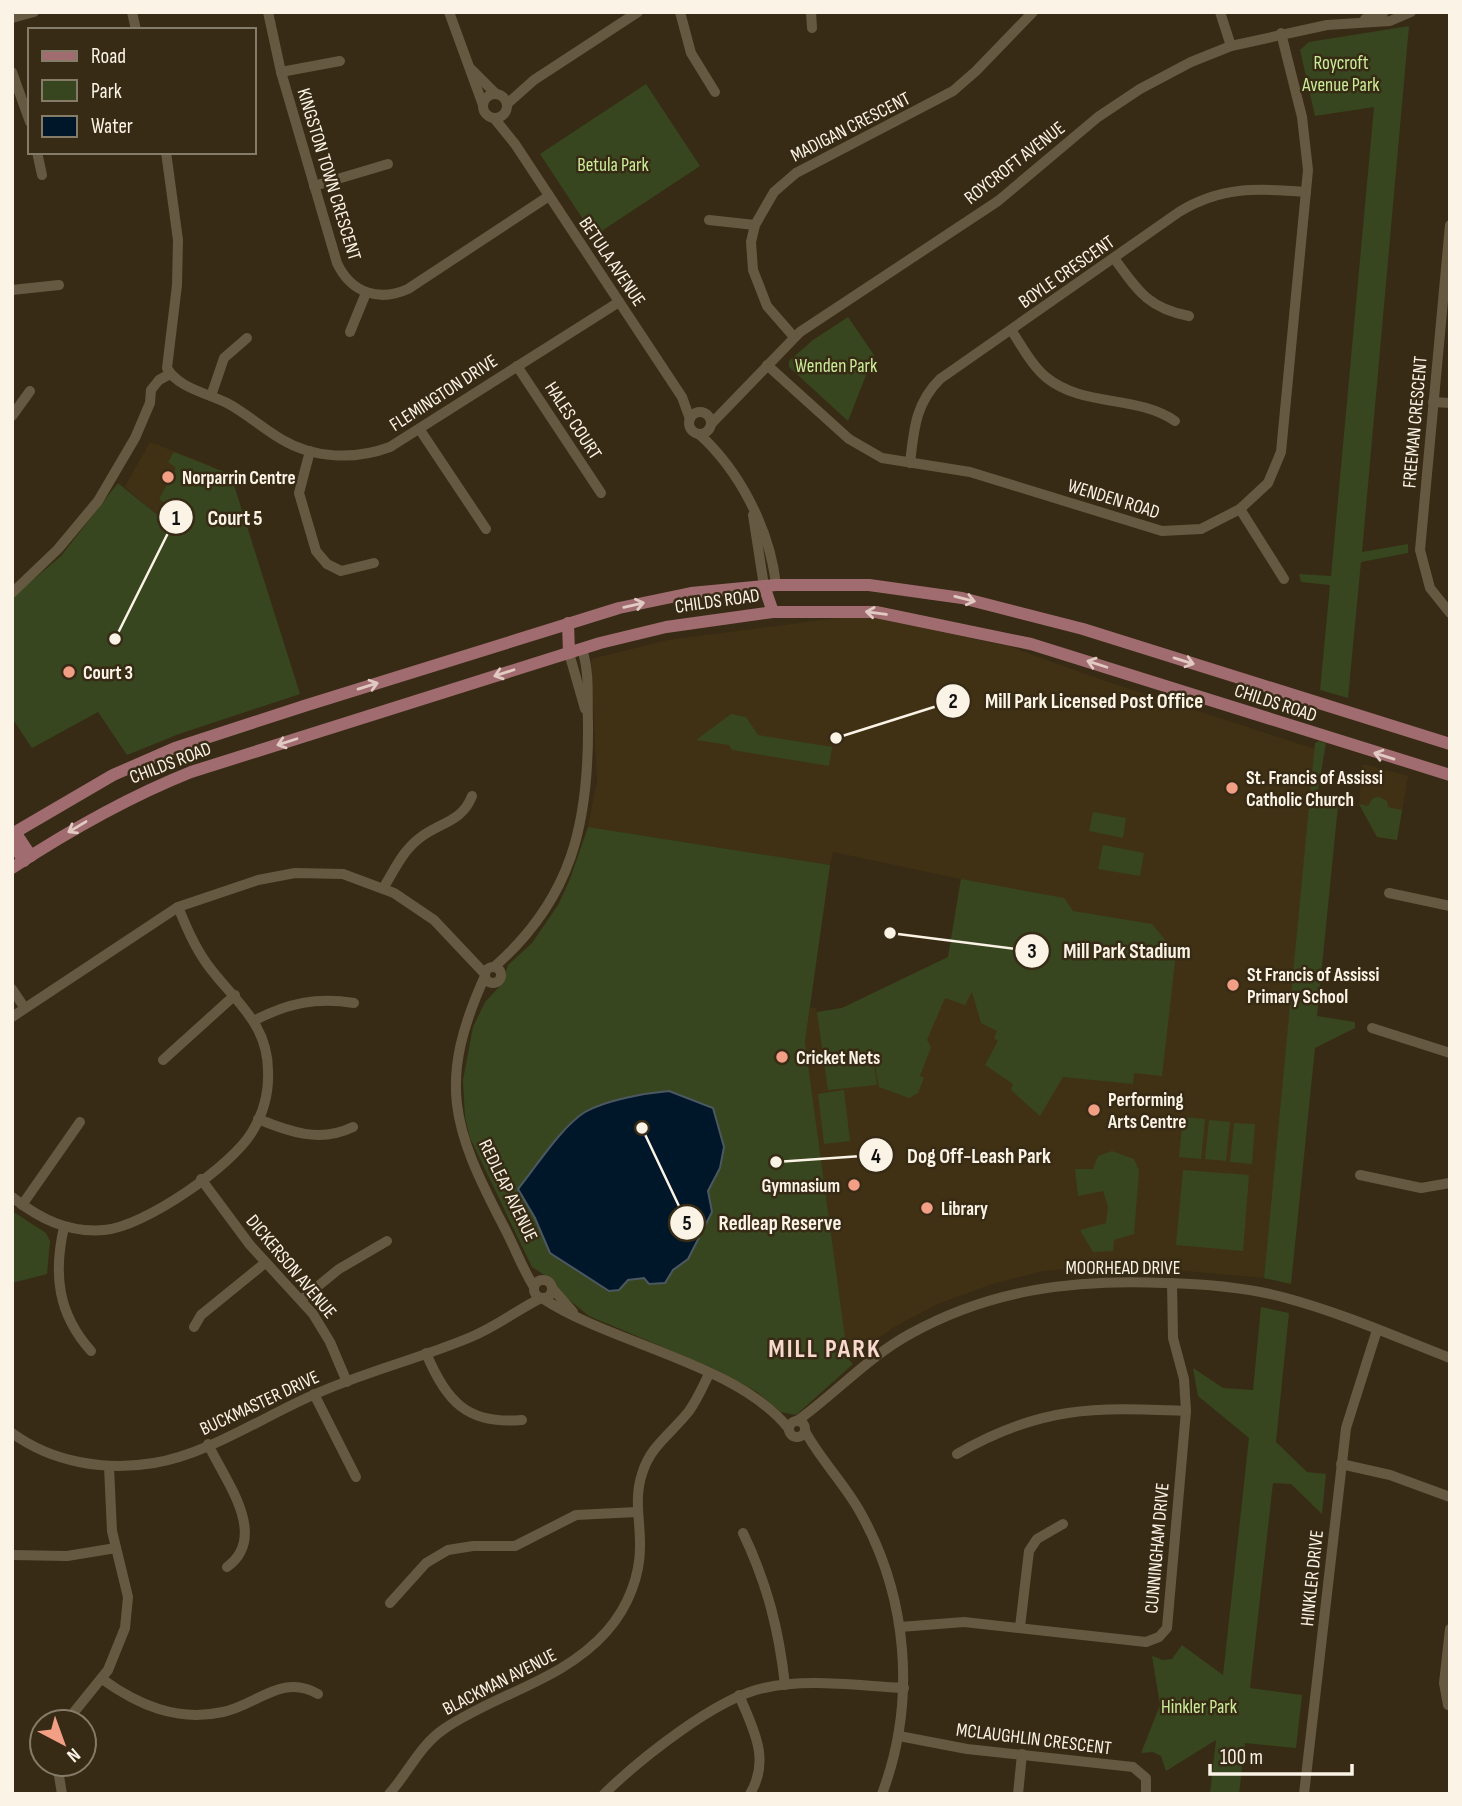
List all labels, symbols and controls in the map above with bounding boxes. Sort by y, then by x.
legend [28,28,256,154]
text: Road [91,44,126,69]
park label: Roycroft Avenue Park [1301,52,1380,97]
text: Park [91,79,122,104]
street label: KINGSTON TOWN CRESCENT [291,85,366,264]
street label: MADIGAN CRESCENT [787,87,915,167]
text: Water [91,114,133,139]
street label: ROYCROFT AVENUE [960,117,1070,210]
park label: Betula Park [577,154,649,177]
street label: BETULA AVENUE [574,213,650,311]
street label: BOYLE CRESCENT [1015,231,1119,314]
street label: FLEMINGTON DRIVE [385,350,502,437]
park label: Wenden Park [795,355,878,378]
street label: FREEMAN CRESCENT [1398,355,1433,489]
street label: HALES COURT [539,378,606,464]
place label: Norparrin Centre [182,467,296,490]
marker: Norparrin Centre [160,469,176,485]
street label: WENDEN ROAD [1065,475,1162,524]
callout: Court 5 [158,496,276,538]
text: 1 [172,506,180,531]
text: Court 5 [207,506,263,531]
street label: CHILDS ROAD [673,584,761,619]
one-way arrow [954,593,976,606]
one-way arrow [622,597,645,611]
one-way arrow [865,606,888,619]
one-way arrow [1173,656,1195,669]
one-way arrow [1087,657,1109,670]
place label: Court 3 [83,662,133,685]
marker: Court 3 [61,664,77,680]
one-way arrow [493,668,515,680]
one-way arrow [356,679,378,692]
street label: CHILDS ROAD [1231,679,1320,728]
callout: Mill Park Licensed Post Office [936,680,1217,722]
text: 2 [948,689,958,714]
text: Mill Park Licensed Post Office [985,689,1203,714]
street label: CHILDS ROAD [126,737,215,789]
one-way arrow [276,737,298,749]
one-way arrow [1373,749,1395,762]
place label: St. Francis of Assissi Catholic Church [1246,767,1383,812]
marker: St. Francis of Assissi Catholic Church [1224,780,1240,796]
one-way arrow [67,820,87,834]
callout: Mill Park Stadium [1015,930,1205,972]
text: 3 [1027,939,1037,964]
text: Mill Park Stadium [1063,939,1191,964]
place label: St Francis of Assissi Primary School [1247,964,1379,1009]
marker: St Francis of Assissi Primary School [1225,977,1241,993]
place label: Cricket Nets [796,1047,880,1070]
marker: Cricket Nets [774,1049,790,1065]
place label: Performing Arts Centre [1107,1089,1186,1134]
marker: Performing Arts Centre [1086,1102,1102,1118]
callout: Dog Off-Leash Park [858,1134,1065,1176]
street label: REDLEAP AVENUE [473,1136,542,1245]
text: 4 [871,1144,881,1169]
text: Dog Off-Leash Park [907,1144,1051,1169]
place label: Gymnasium [761,1175,840,1198]
marker: Gymnasium [846,1177,862,1193]
place label: Library [941,1198,988,1221]
marker: Library [919,1200,935,1216]
callout: Redleap Reserve [670,1202,855,1244]
street label: DICKERSON AVENUE [241,1210,341,1324]
text: 5 [682,1211,692,1236]
text: Redleap Reserve [719,1211,841,1236]
street label: MOORHEAD DRIVE [1066,1257,1180,1280]
district label: MILL PARK [768,1334,882,1365]
street label: BUCKMASTER DRIVE [196,1366,323,1441]
street label: CUNNINGHAM DRIVE [1140,1482,1175,1615]
street label: HINKLER DRIVE [1296,1529,1329,1627]
street label: BLACKMAN AVENUE [439,1644,560,1721]
park label: Hinkler Park [1161,1696,1238,1719]
north arrow [28,1708,98,1778]
street label: MCLAUGHLIN CRESCENT [955,1719,1113,1760]
scale bar [1210,1732,1352,1776]
text: N [62,1743,85,1767]
text: 100 m [1220,1745,1263,1770]

